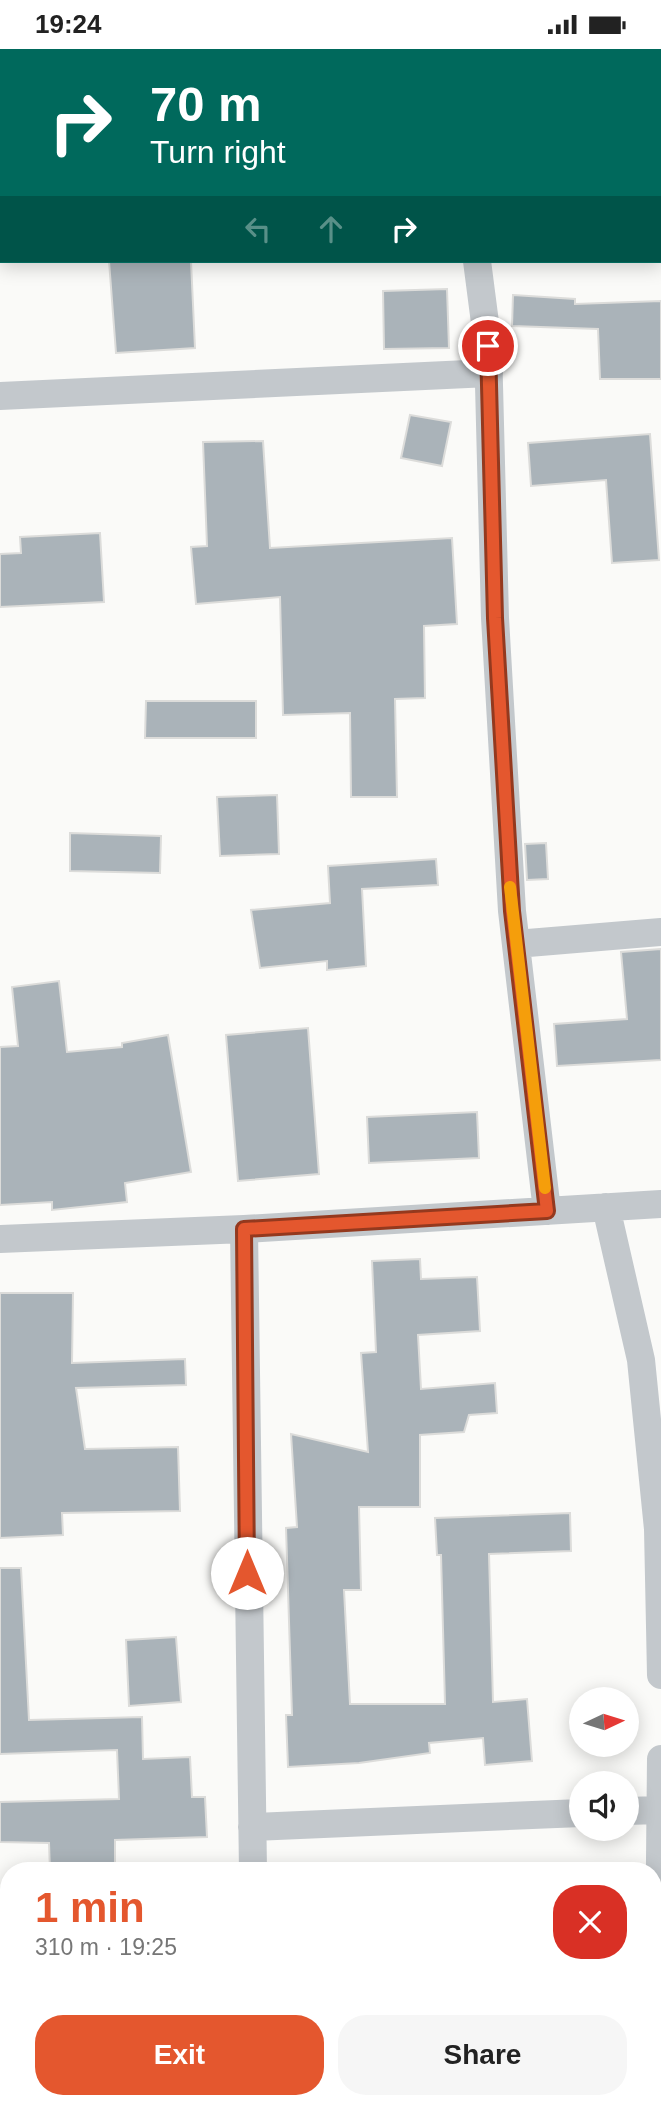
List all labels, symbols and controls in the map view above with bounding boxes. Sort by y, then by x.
text: 19:24 [35,9,102,39]
icon: right [35,77,126,168]
text: 70 m [150,77,262,131]
text: Turn right [150,134,286,170]
icon: left [239,210,277,248]
icon: ahead [312,210,350,248]
icon: right [385,210,423,248]
pin [458,316,518,376]
icon: arrive [469,327,507,365]
position arrow [210,1536,284,1610]
north arrow [569,1687,639,1757]
map controls [569,1687,639,1841]
button: sound [569,1771,639,1841]
text: 1 min [35,1884,145,1931]
button: close [553,1885,627,1959]
text: 310 m · 19:25 [35,1934,177,1960]
button: Exit [35,2015,324,2095]
button: Share [338,2015,627,2095]

